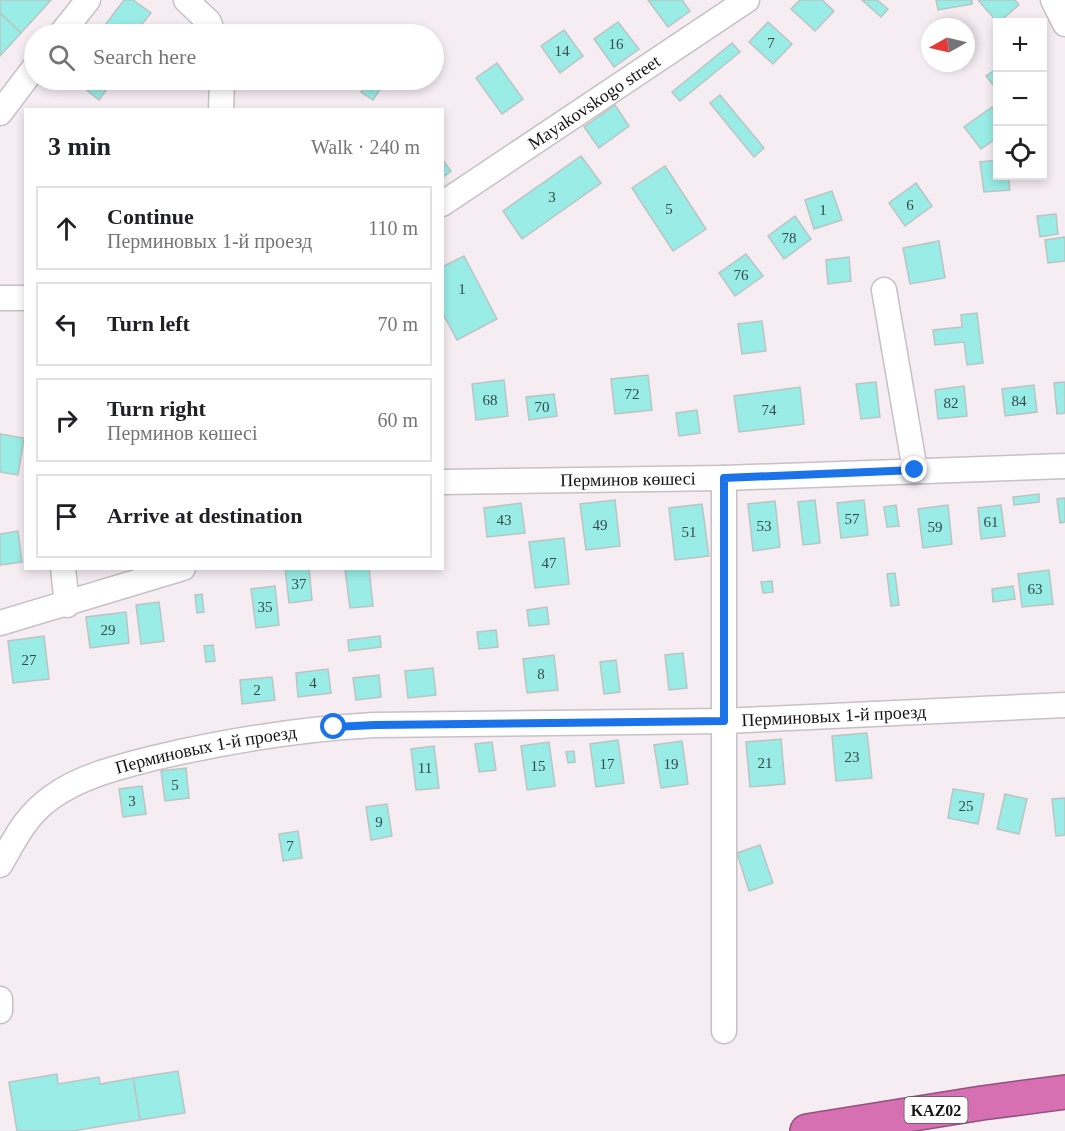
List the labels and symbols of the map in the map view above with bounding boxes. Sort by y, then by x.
north arrow [921,18,975,72]
house number: 7 [767,35,775,51]
house number: 16 [609,36,624,52]
house number: 14 [555,43,570,59]
street label: Mayakovskogo street [524,51,664,154]
house number: 3 [548,189,556,205]
house number: 6 [906,197,914,213]
house number: 5 [665,201,673,217]
house number: 1 [819,202,827,218]
house number: 78 [782,230,797,246]
house number: 76 [734,267,749,283]
house number: 1 [458,281,466,297]
house number: 72 [625,386,640,402]
house number: 68 [483,392,498,408]
house number: 84 [1012,393,1027,409]
house number: 82 [944,395,959,411]
house number: 70 [535,399,550,415]
house number: 74 [762,402,777,418]
route end [901,456,927,482]
street label: Перминов көшесі [560,468,696,490]
house number: 57 [845,511,860,527]
house number: 43 [497,512,512,528]
house number: 61 [984,514,999,530]
house number: 49 [593,517,608,533]
house number: 53 [757,518,772,534]
house number: 59 [928,519,943,535]
house number: 51 [682,524,697,540]
house number: 47 [542,555,557,571]
house number: 37 [292,576,307,592]
house number: 63 [1028,581,1043,597]
house number: 35 [258,599,273,615]
house number: 29 [101,622,116,638]
house number: 27 [22,652,37,668]
house number: 8 [537,666,545,682]
house number: 4 [309,675,317,691]
house number: 2 [253,682,261,698]
street label: Перминовых 1-й проезд [741,702,927,730]
route start [320,713,346,739]
street label: Перминовых 1-й проезд [113,722,298,778]
house number: 23 [845,749,860,765]
house number: 21 [758,755,773,771]
house number: 17 [600,756,615,772]
house number: 19 [664,756,679,772]
house number: 15 [531,758,546,774]
house number: 11 [418,760,432,776]
house number: 5 [171,777,179,793]
house number: 3 [128,793,136,809]
house number: 25 [959,798,974,814]
house number: 9 [375,814,383,830]
house number: 7 [286,838,294,854]
road number: KAZ02 [904,1097,968,1123]

